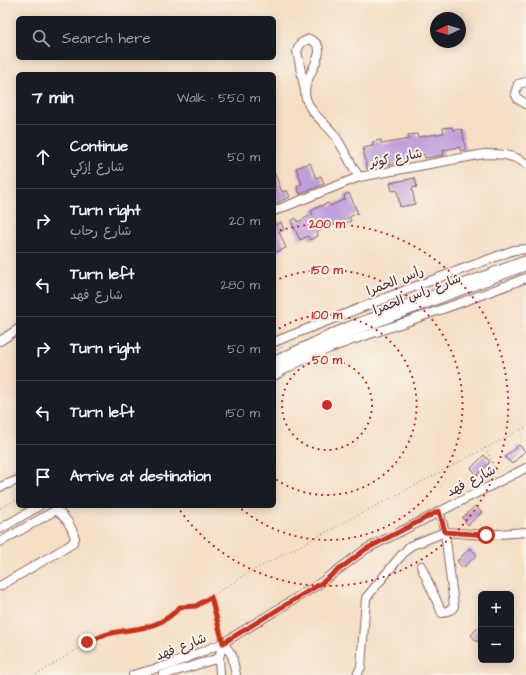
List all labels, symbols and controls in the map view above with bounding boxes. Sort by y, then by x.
north arrow [430,12,466,48]
search box [16,16,276,60]
icon: search [30,27,52,49]
text: Search here [62,28,151,49]
text: 7 min [32,86,74,110]
text: Walk · 550 m [177,89,260,107]
text: Continue [70,136,128,157]
street label: شارع كوثر [367,144,424,172]
icon: ahead [32,146,54,168]
text: 50 m [227,148,260,166]
text: شارع إزكي [70,158,124,176]
text: Turn right [70,200,141,221]
icon: right [32,210,54,232]
text: 20 m [229,212,260,230]
text: 200 m [308,216,346,233]
text: شارع رحاب [70,222,131,240]
text: 150 m [311,262,344,279]
street label: رأس الحمرا [364,262,426,300]
text: Turn left [70,264,134,285]
street label: شارع راس الحمرا [370,269,464,319]
icon: left [32,274,54,296]
text: 280 m [221,276,260,294]
text: شارع فهد [70,286,123,304]
text: 100 m [312,307,343,324]
icon: right [32,338,54,360]
text: Turn right [70,338,141,359]
text: 50 m [227,340,260,358]
text: 50 m [312,352,343,369]
centre of rings [320,398,334,412]
icon: left [32,402,54,424]
text: Turn left [70,402,134,423]
text: 150 m [226,404,260,422]
street label: شارع فهد [443,461,499,501]
icon: arrive [32,466,54,488]
text: Arrive at destination [70,466,211,487]
route start [477,526,495,544]
map controls [478,591,514,663]
button: + [478,591,514,627]
button: − [478,627,514,663]
street label: شارع فهد [153,629,209,665]
route end [78,633,96,651]

